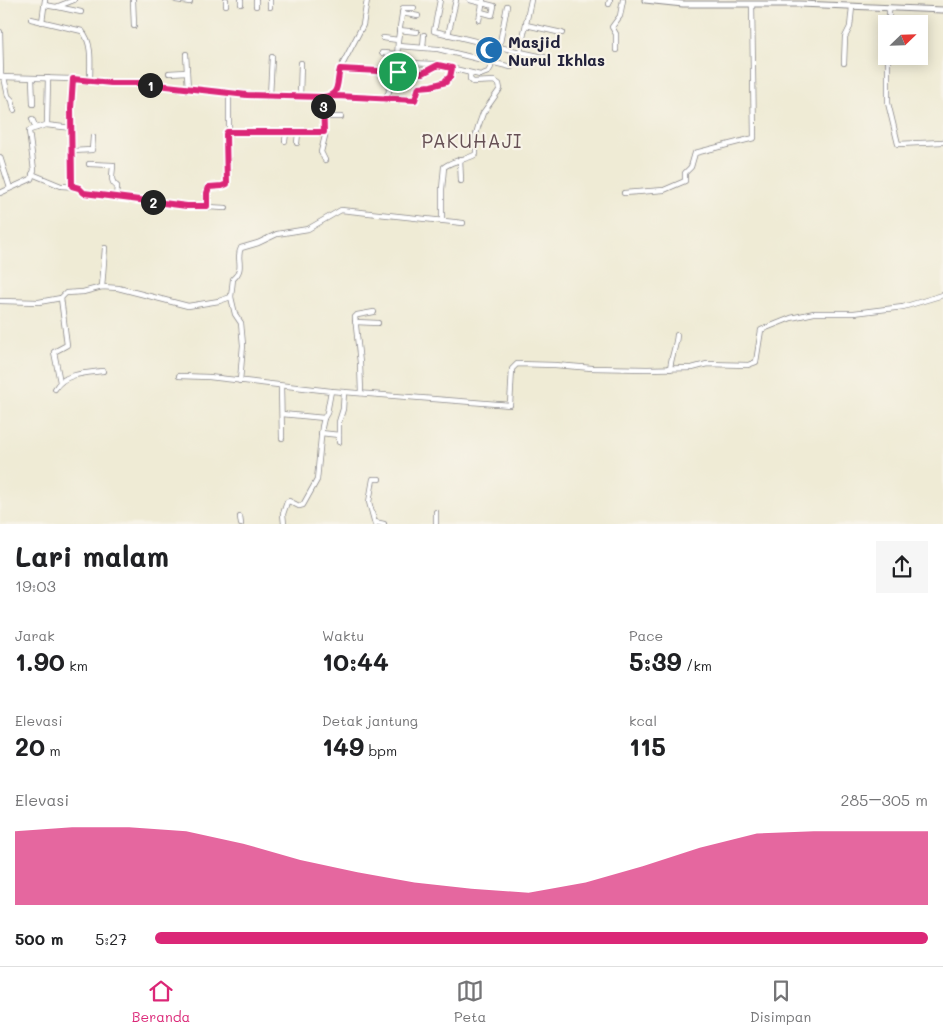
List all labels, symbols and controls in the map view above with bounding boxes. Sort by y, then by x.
north arrow [878,15,928,65]
map controls [878,15,928,65]
place label: Masjid Nurul Ikhlas [508,31,605,70]
mosque icon: Masjid Nurul Ikhlas [474,35,504,65]
pin [377,51,419,93]
icon: arrive [384,58,412,86]
pin: 1 [138,72,162,98]
text: 1 [147,76,154,95]
pin: 3 [310,94,336,118]
text: 3 [319,97,328,116]
district label: PAKUHAJI [422,128,522,153]
pin: 2 [140,190,166,214]
text: 2 [150,193,157,212]
text: Lari malam [15,538,169,574]
button: share [876,541,928,593]
text: 19:03 [15,575,56,596]
text: Jarak [15,626,55,645]
text: Waktu [322,626,364,645]
text: Pace [629,626,663,645]
text: 1.90 [15,645,65,677]
text: 10:44 [322,645,389,677]
text: 5:39 [629,645,682,677]
text: km [65,656,88,675]
text: /km [682,656,712,675]
text: Elevasi [15,711,62,730]
text: Detak jantung [322,711,418,730]
text: kcal [629,711,657,730]
text: 20 [15,730,45,762]
text: 149 [322,730,364,762]
text: 115 [629,730,666,762]
text: m [45,741,61,760]
text: bpm [364,741,397,760]
text: Elevasi [15,789,69,810]
text: 285–305 m [841,789,928,810]
text: 500 m [15,928,63,949]
text: 5:27 [95,928,127,949]
tab: Beranda [132,977,190,1026]
tab: Peta [454,977,486,1026]
tab: Disimpan [750,977,811,1026]

